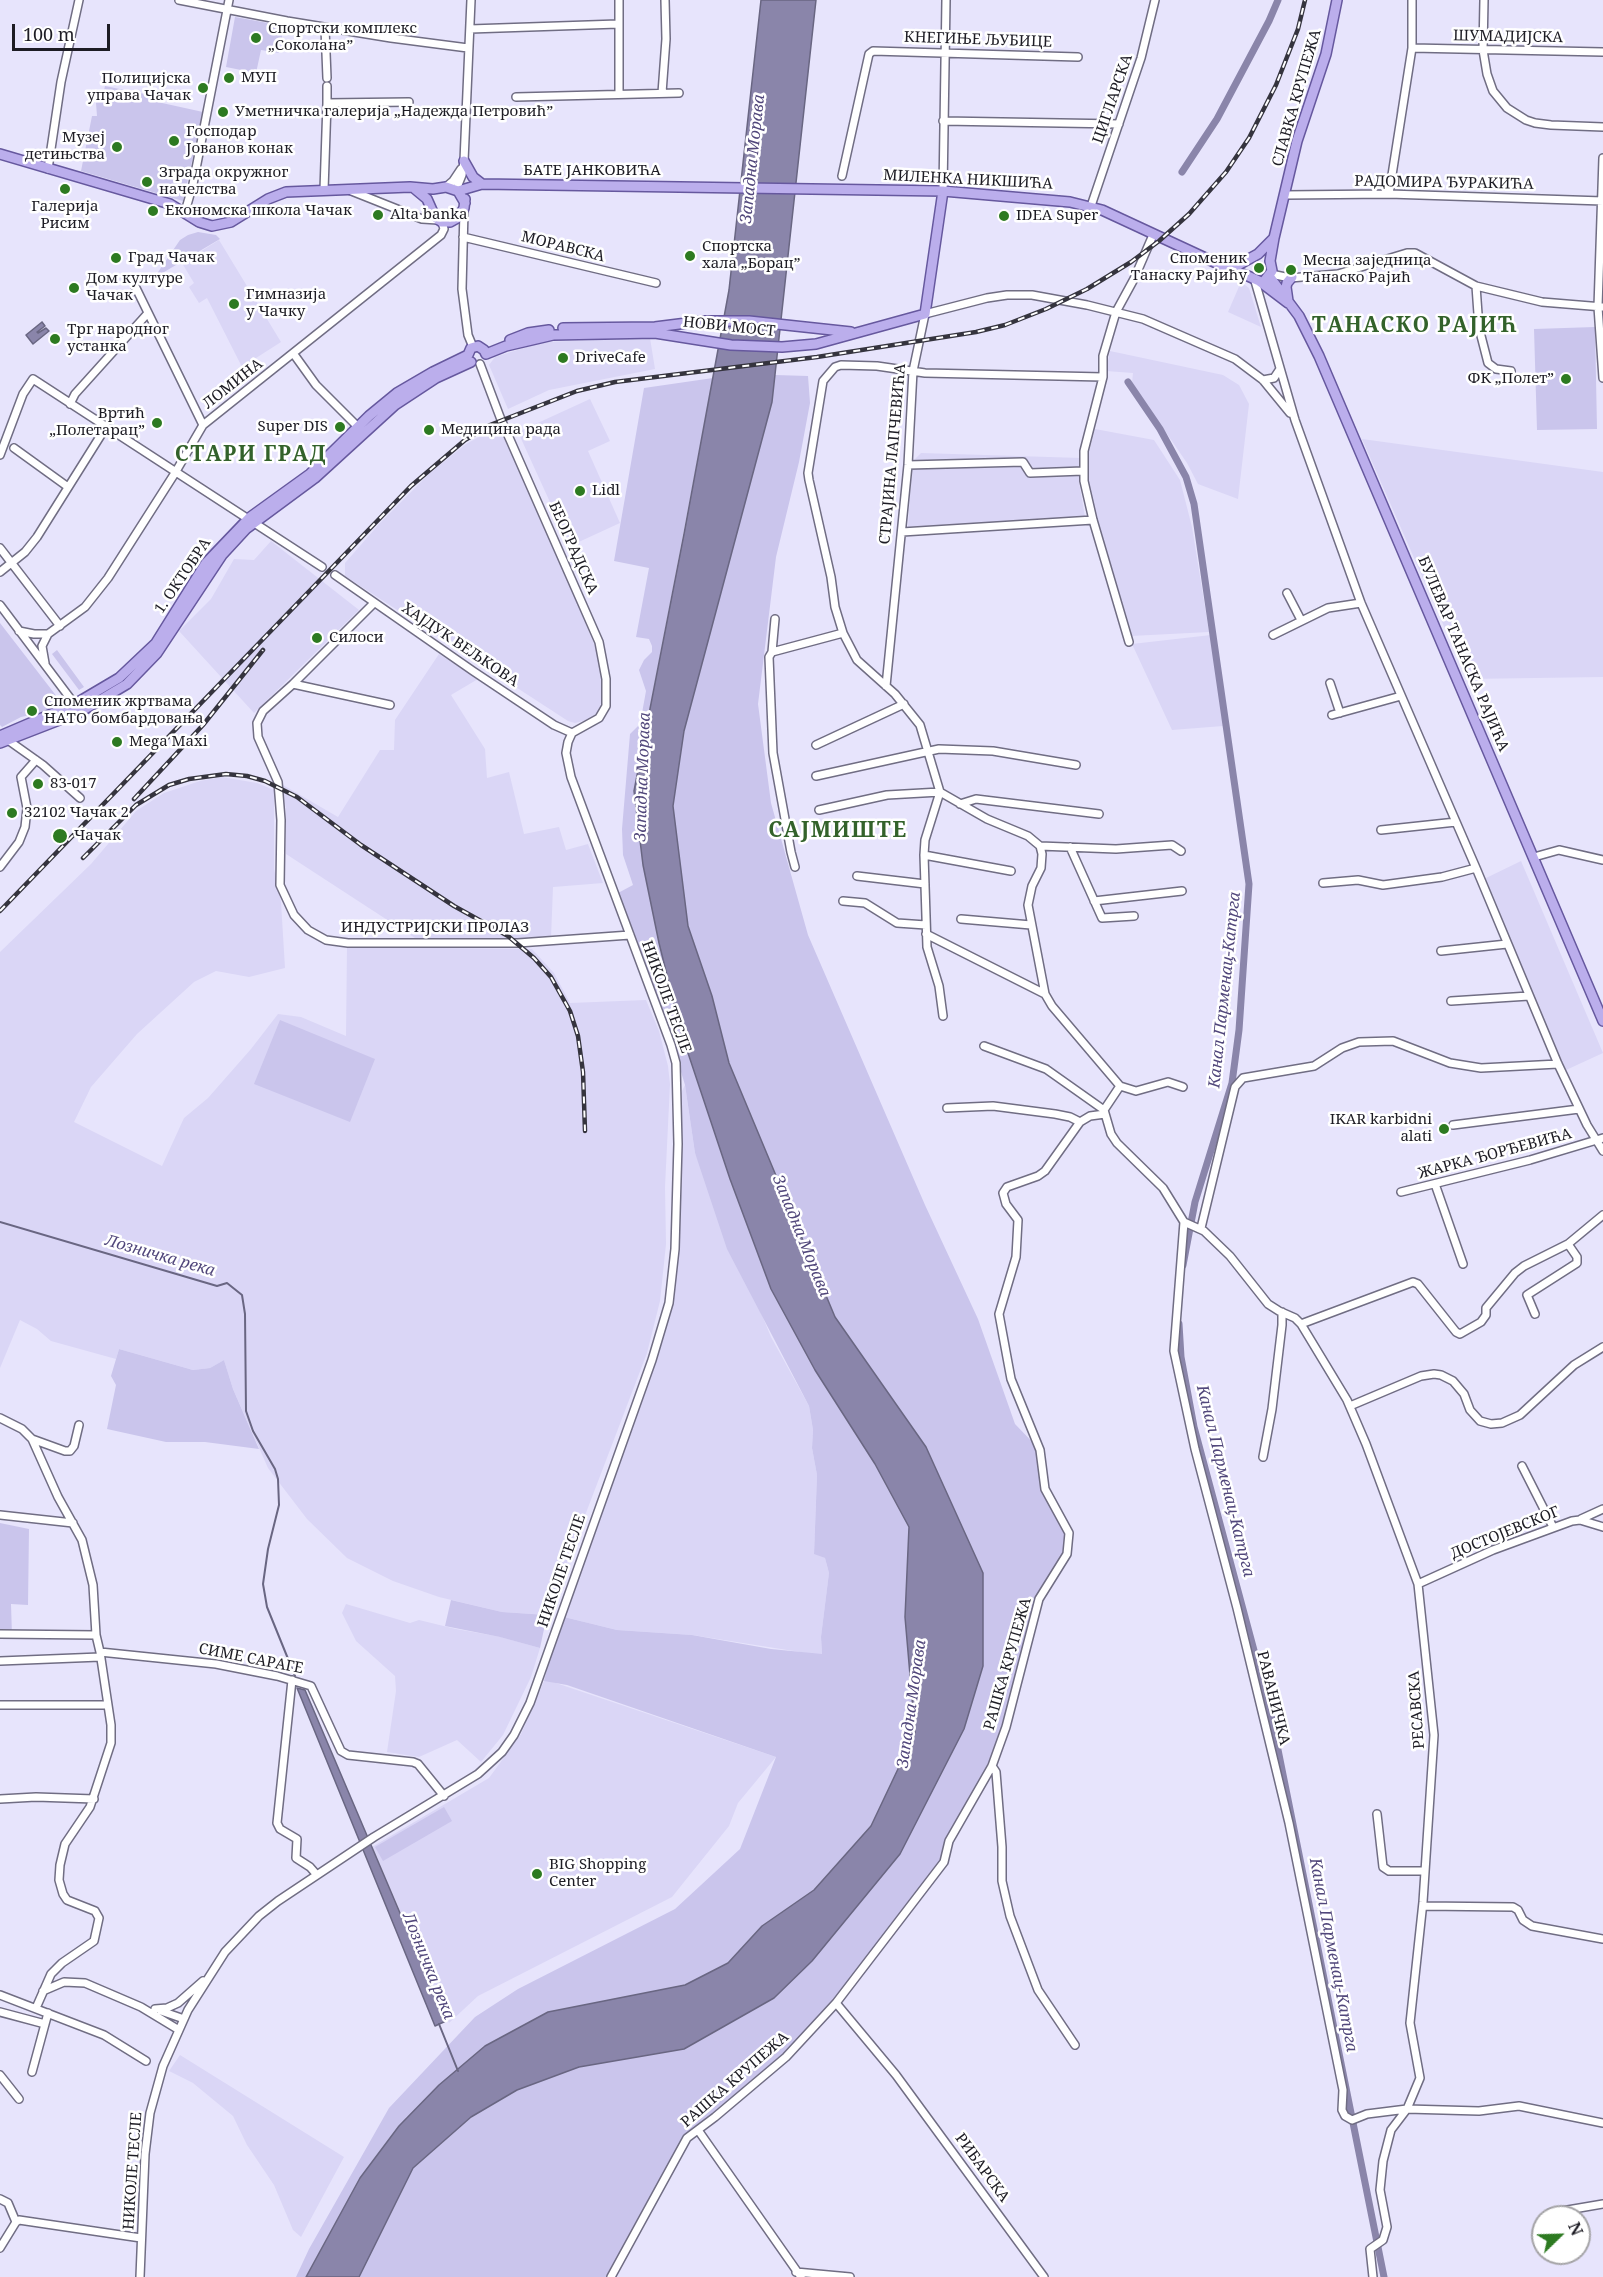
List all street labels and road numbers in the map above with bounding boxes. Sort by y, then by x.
street label: СЛАВКА КРУПЕЖА [1269,27,1325,169]
street label: ШУМАДИЈСКА [1453,27,1563,47]
street label: КНЕГИЊЕ ЉУБИЦЕ [904,28,1052,52]
street label: ЦИГЛАРСКА [1089,52,1137,146]
street label: БАТЕ ЈАНКОВИЋА [523,162,661,180]
street label: МИЛЕНКА НИКШИЋА [883,167,1053,193]
street label: РАДОМИРА ЂУРАКИЋА [1354,172,1534,194]
street label: МОРАВСКА [519,228,607,266]
street label: НОВИ МОСТ [682,313,776,341]
street label: ЛОМИНА [199,355,267,413]
street label: СТРАЈИНА ЛАПЧЕВИЋА [876,363,910,545]
street label: БЕОГРАДСКА [545,499,601,597]
street label: 1. ОКТОБРА [151,535,215,617]
street label: БУЛЕВАР ТАНАСКА РАЈИЋА [1414,554,1512,754]
street label: ХАЈДУК ВЕЉКОВА [398,599,522,691]
street label: ИНДУСТРИЈСКИ ПРОЛАЗ [341,919,529,937]
street label: НИКОЛЕ ТЕСЛЕ [637,938,695,1056]
street label: ЖАРКА ЂОРЂЕВИЋА [1416,1125,1574,1183]
street label: ДОСТОЈЕВСКОГ [1448,1503,1562,1563]
street label: НИКОЛЕ ТЕСЛЕ [534,1512,590,1630]
street label: РАШКА КРУПЕЖА [980,1596,1036,1732]
street label: СИМЕ САРАГЕ [197,1640,305,1678]
street label: РАВАНИЧКА [1253,1649,1293,1747]
street label: РЕСАВСКА [1405,1670,1429,1750]
street label: РАШКА КРУПЕЖА [677,2028,793,2132]
street label: НИКОЛЕ ТЕСЛЕ [120,2111,146,2231]
street label: РИБАРСКА [951,2130,1013,2206]

